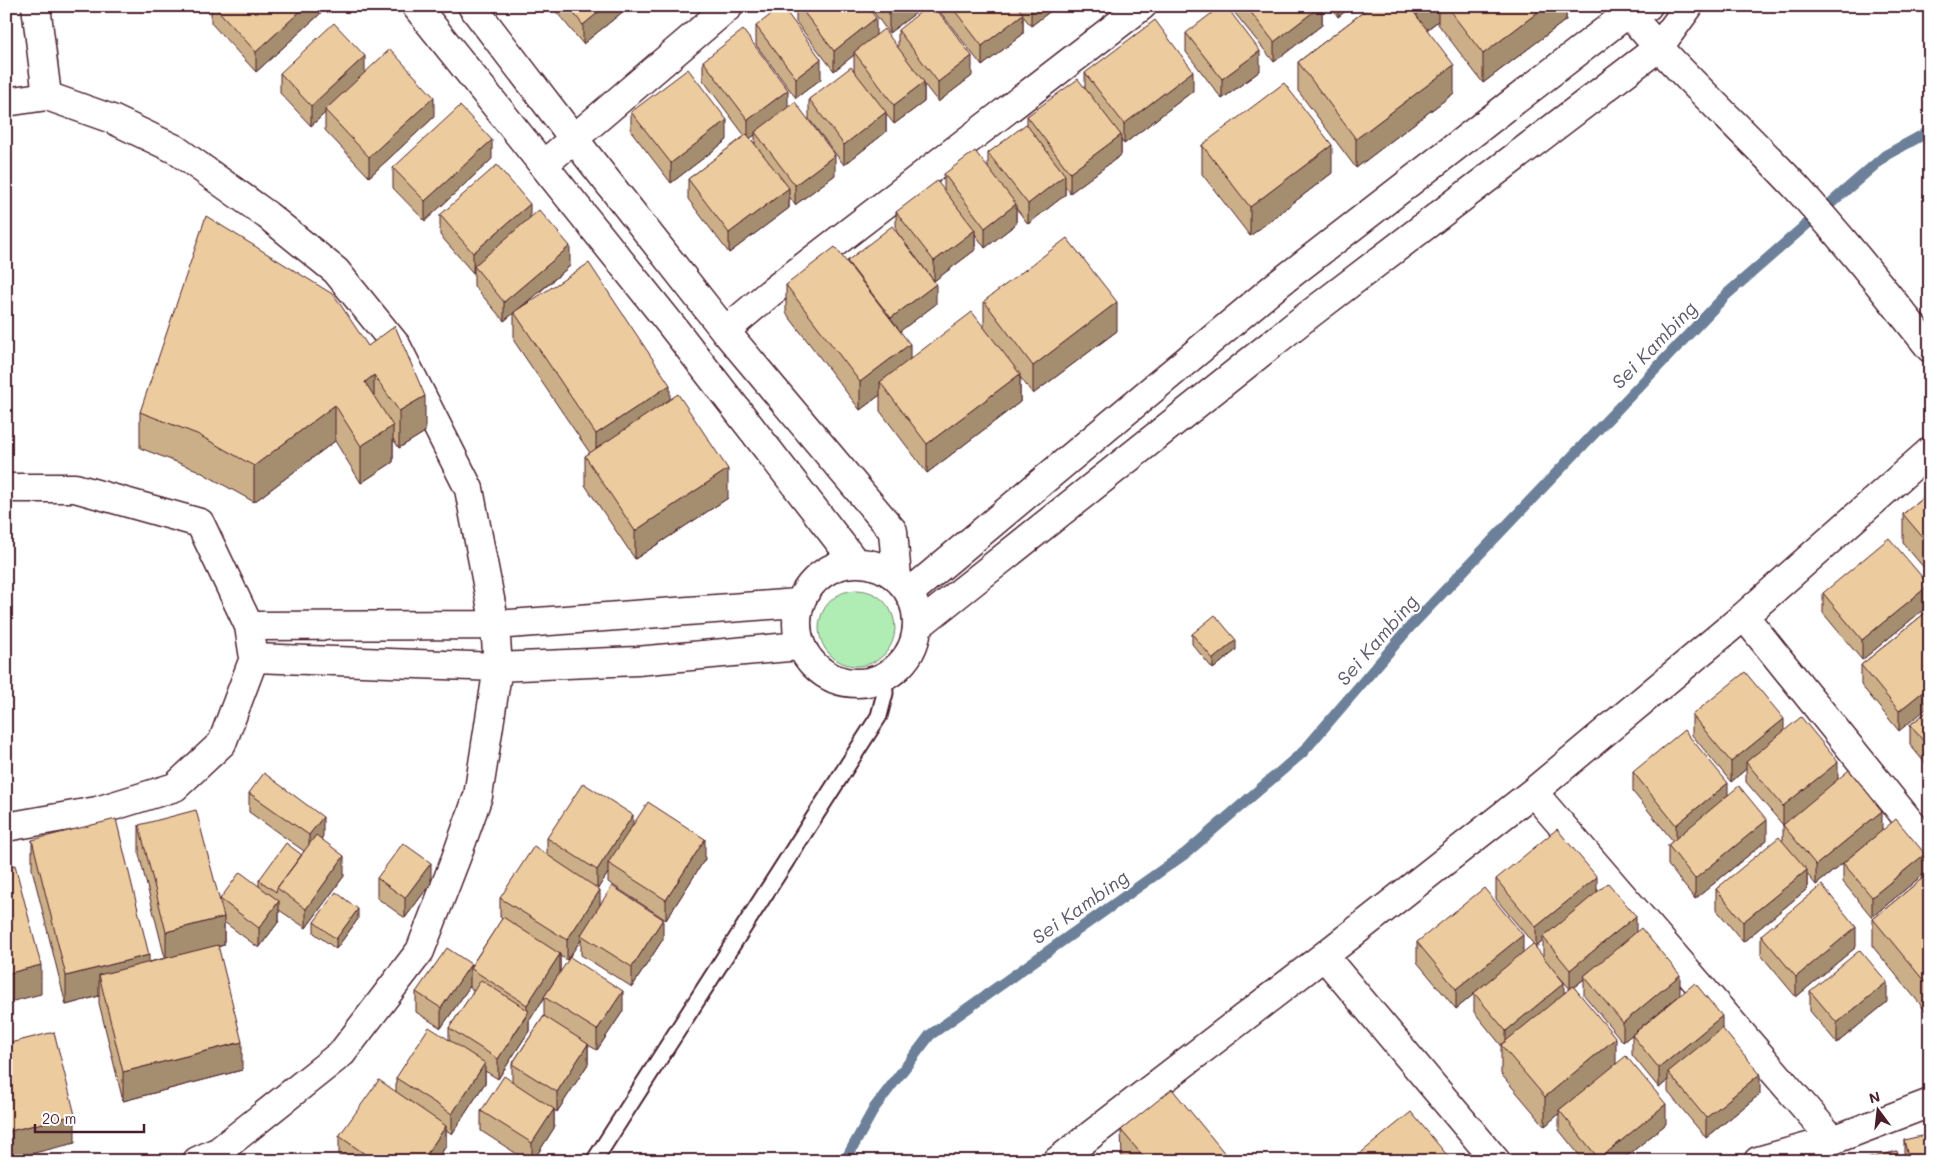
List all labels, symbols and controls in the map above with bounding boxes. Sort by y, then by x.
water label: Sei Kambing [1606,296,1702,394]
water label: Sei Kambing [1330,589,1423,690]
water label: Sei Kambing [1027,864,1133,949]
north arrow [1854,1084,1904,1134]
text: N [1867,1086,1882,1108]
scale bar [35,1102,144,1134]
text: 20 m [42,1108,76,1128]

